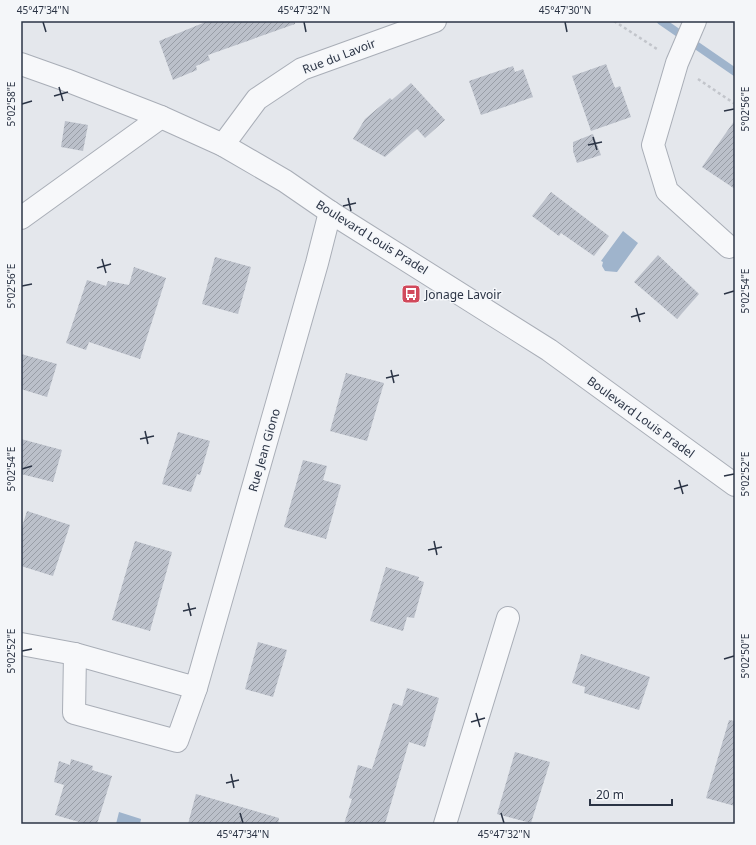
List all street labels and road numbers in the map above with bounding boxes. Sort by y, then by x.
street label: Rue du Lavoir [300,34,378,78]
street label: Boulevard Louis Pradel [313,196,431,278]
street label: Boulevard Louis Pradel [584,372,698,462]
street label: Rue Jean Giono [244,406,284,494]

